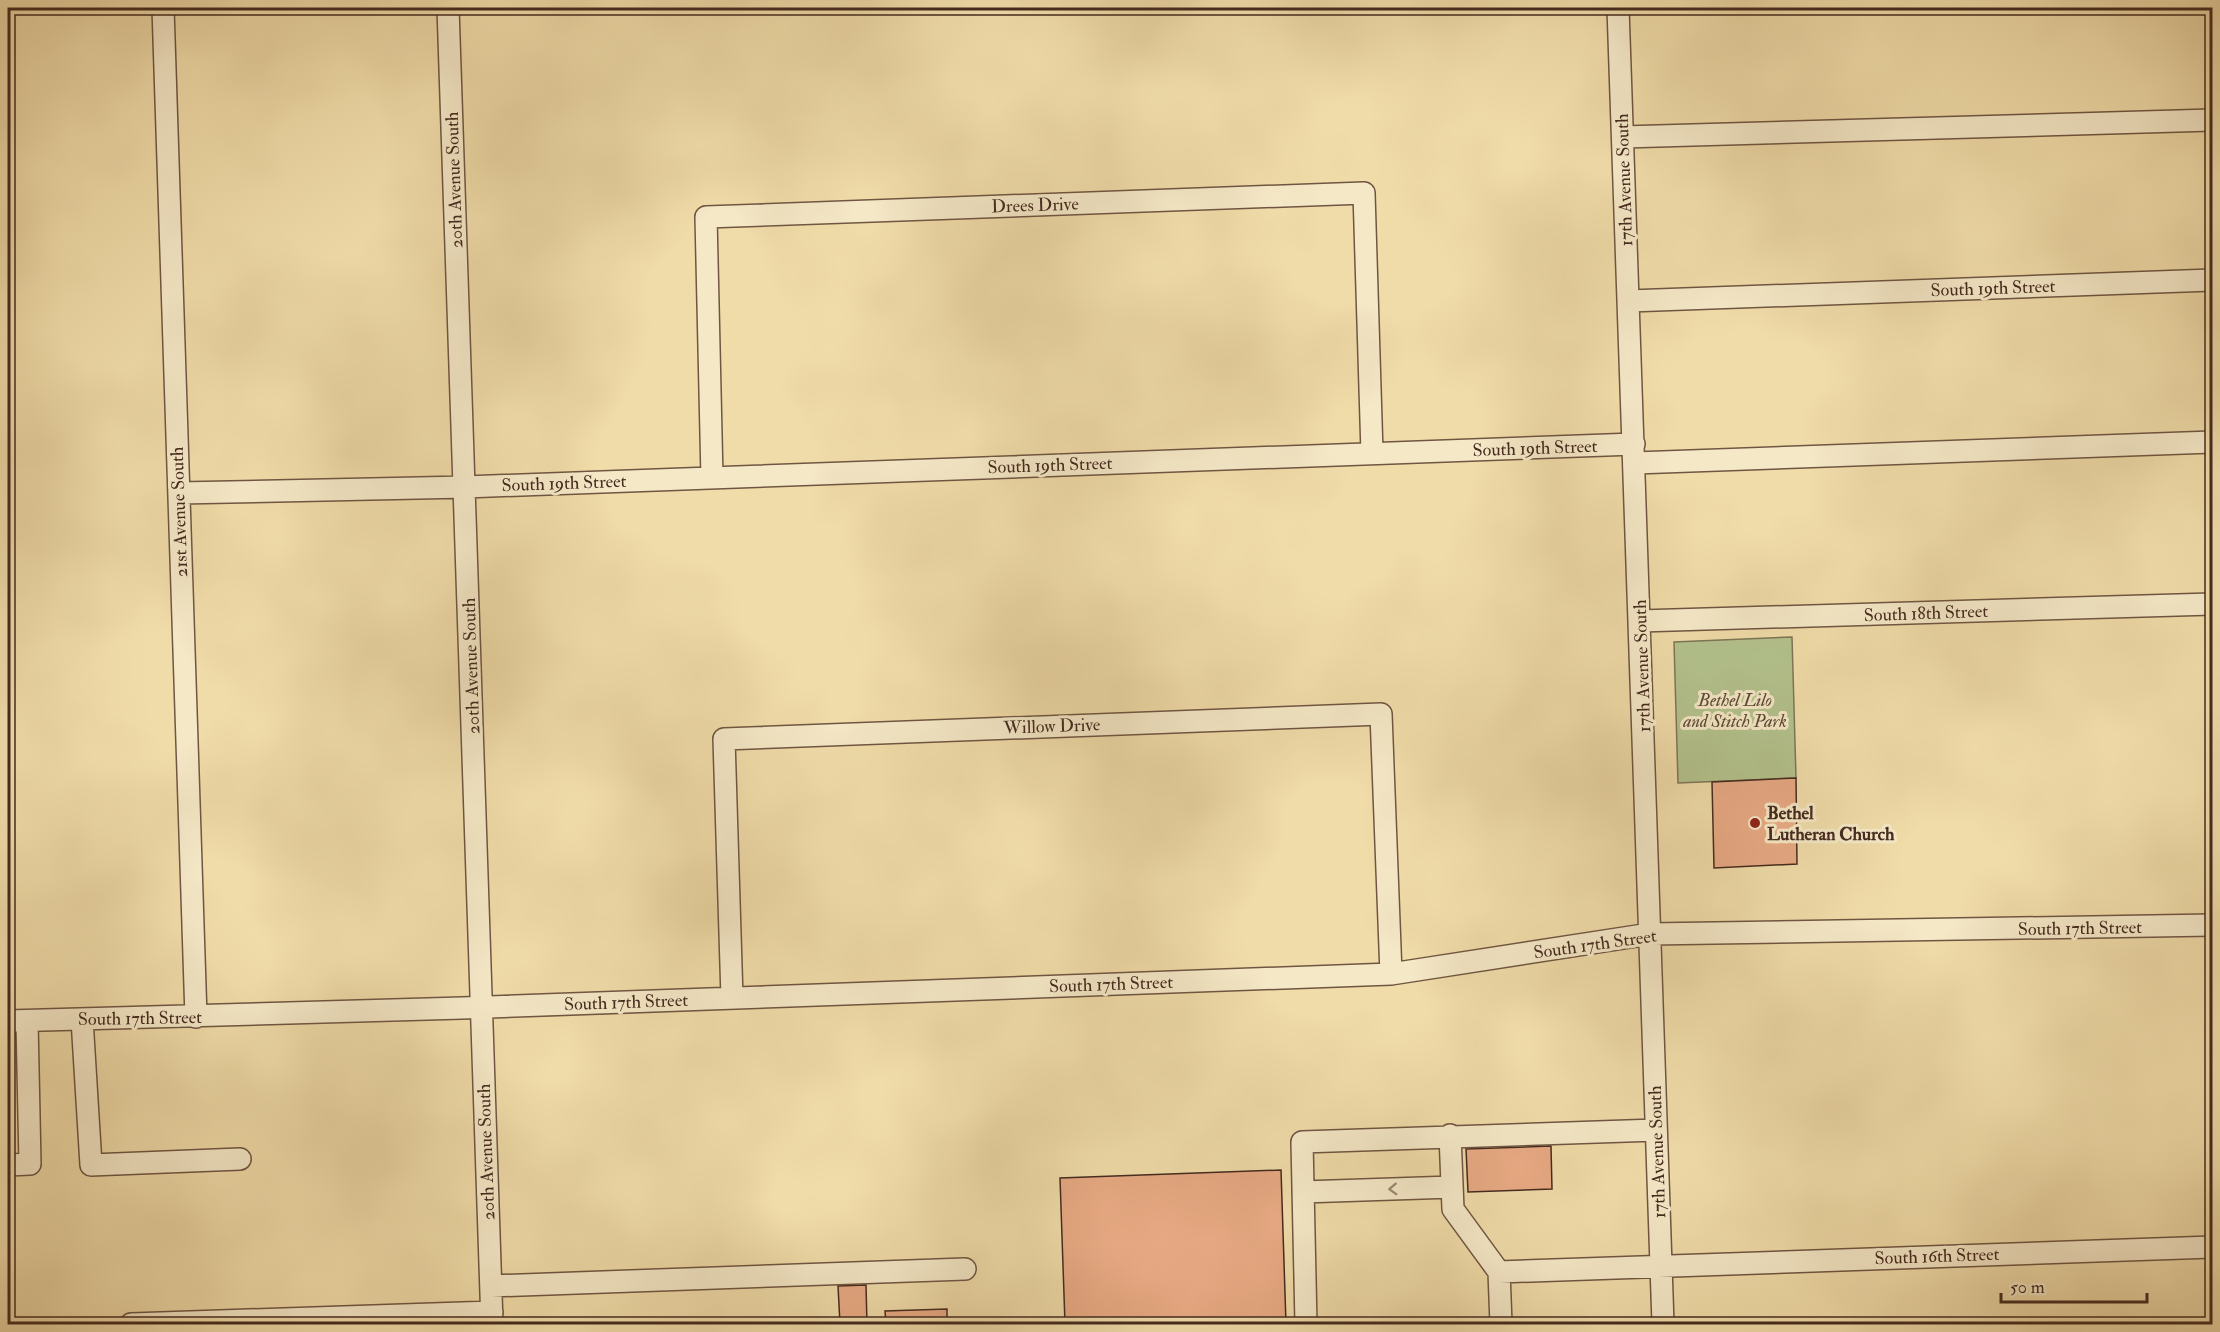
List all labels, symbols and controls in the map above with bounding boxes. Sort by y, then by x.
street label: 20th Avenue South [441,111,468,249]
street label: 17th Avenue South [1611,113,1638,247]
street label: Drees Drive [991,192,1080,219]
street label: South 19th Street [1930,275,2056,302]
street label: South 19th Street [1472,435,1598,462]
street label: 21st Avenue South [166,446,193,578]
street label: South 19th Street [987,452,1113,479]
street label: South 19th Street [501,470,627,497]
street label: 20th Avenue South [458,597,485,735]
street label: 17th Avenue South [1629,599,1656,733]
street label: South 18th Street [1863,600,1989,627]
park label: Bethel Lilo and Stitch Park [1682,689,1787,733]
street label: Willow Drive [1002,713,1101,740]
place label: Bethel Lutheran Church [1767,802,1895,846]
marker: Bethel Lutheran Church [1748,816,1762,830]
street label: South 17th Street [2018,916,2142,941]
street label: South 17th Street [1532,924,1658,965]
street label: South 17th Street [1049,971,1174,998]
street label: South 17th Street [564,989,689,1016]
street label: South 17th Street [78,1006,202,1031]
street label: 20th Avenue South [473,1083,500,1221]
street label: 17th Avenue South [1644,1085,1671,1219]
one-way arrow [1389,1182,1398,1195]
street label: South 16th Street [1874,1243,2000,1270]
scale bar [2001,1266,2146,1304]
text: 50 m [2010,1276,2045,1299]

